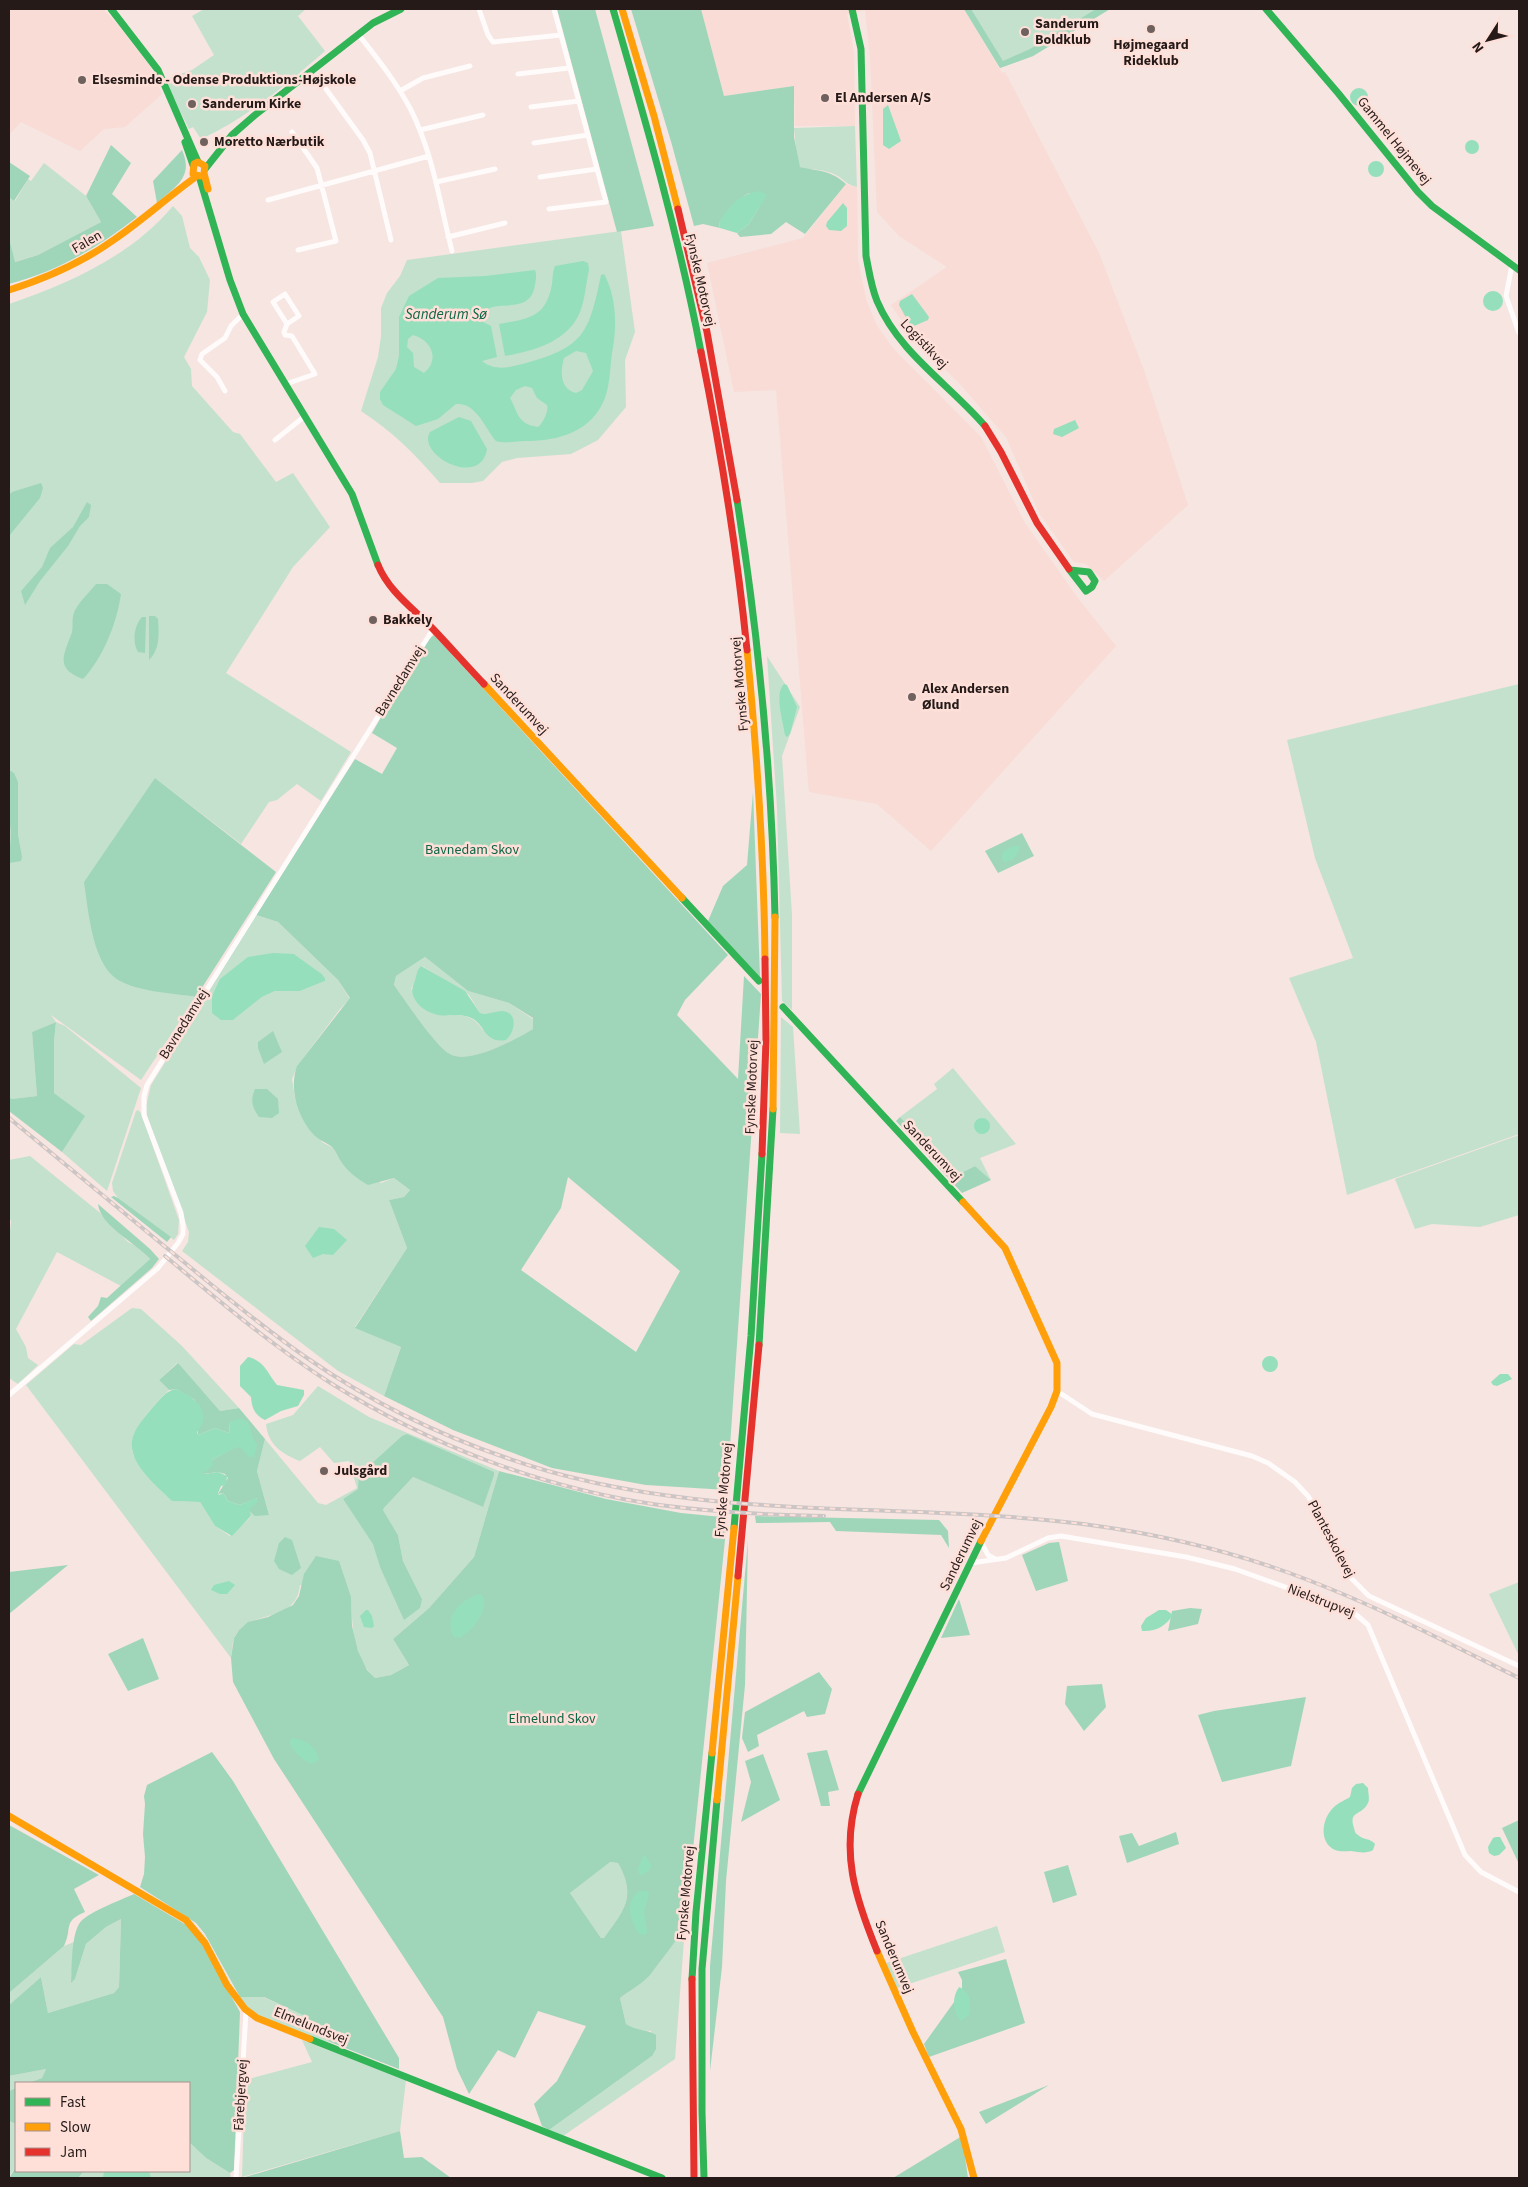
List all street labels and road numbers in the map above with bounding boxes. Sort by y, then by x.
street label: Gammel Højmevej [1352,93,1436,189]
street label: Falen [68,225,106,259]
street label: Fynske Motorvej [680,231,720,329]
street label: Logistikvej [895,314,953,374]
street label: Fynske Motorvej [726,636,754,732]
street label: Bavnedamvej [370,642,430,720]
street label: Sanderumvej [485,669,553,739]
street label: Bavnedamvej [154,985,214,1063]
street label: Fynske Motorvej [740,1039,764,1135]
street label: Sanderumvej [898,1116,966,1186]
street label: Fynske Motorvej [710,1442,738,1538]
street label: Planteskolevej [1302,1497,1360,1581]
street label: Sanderumvej [935,1516,987,1594]
street label: Nielstrupvej [1285,1579,1357,1623]
street label: Fynske Motorvej [672,1845,700,1941]
street label: Sanderumvej [870,1917,918,1997]
street label: Elmelundsvej [271,2002,351,2050]
street label: Fårebjergvej [229,2059,253,2131]

